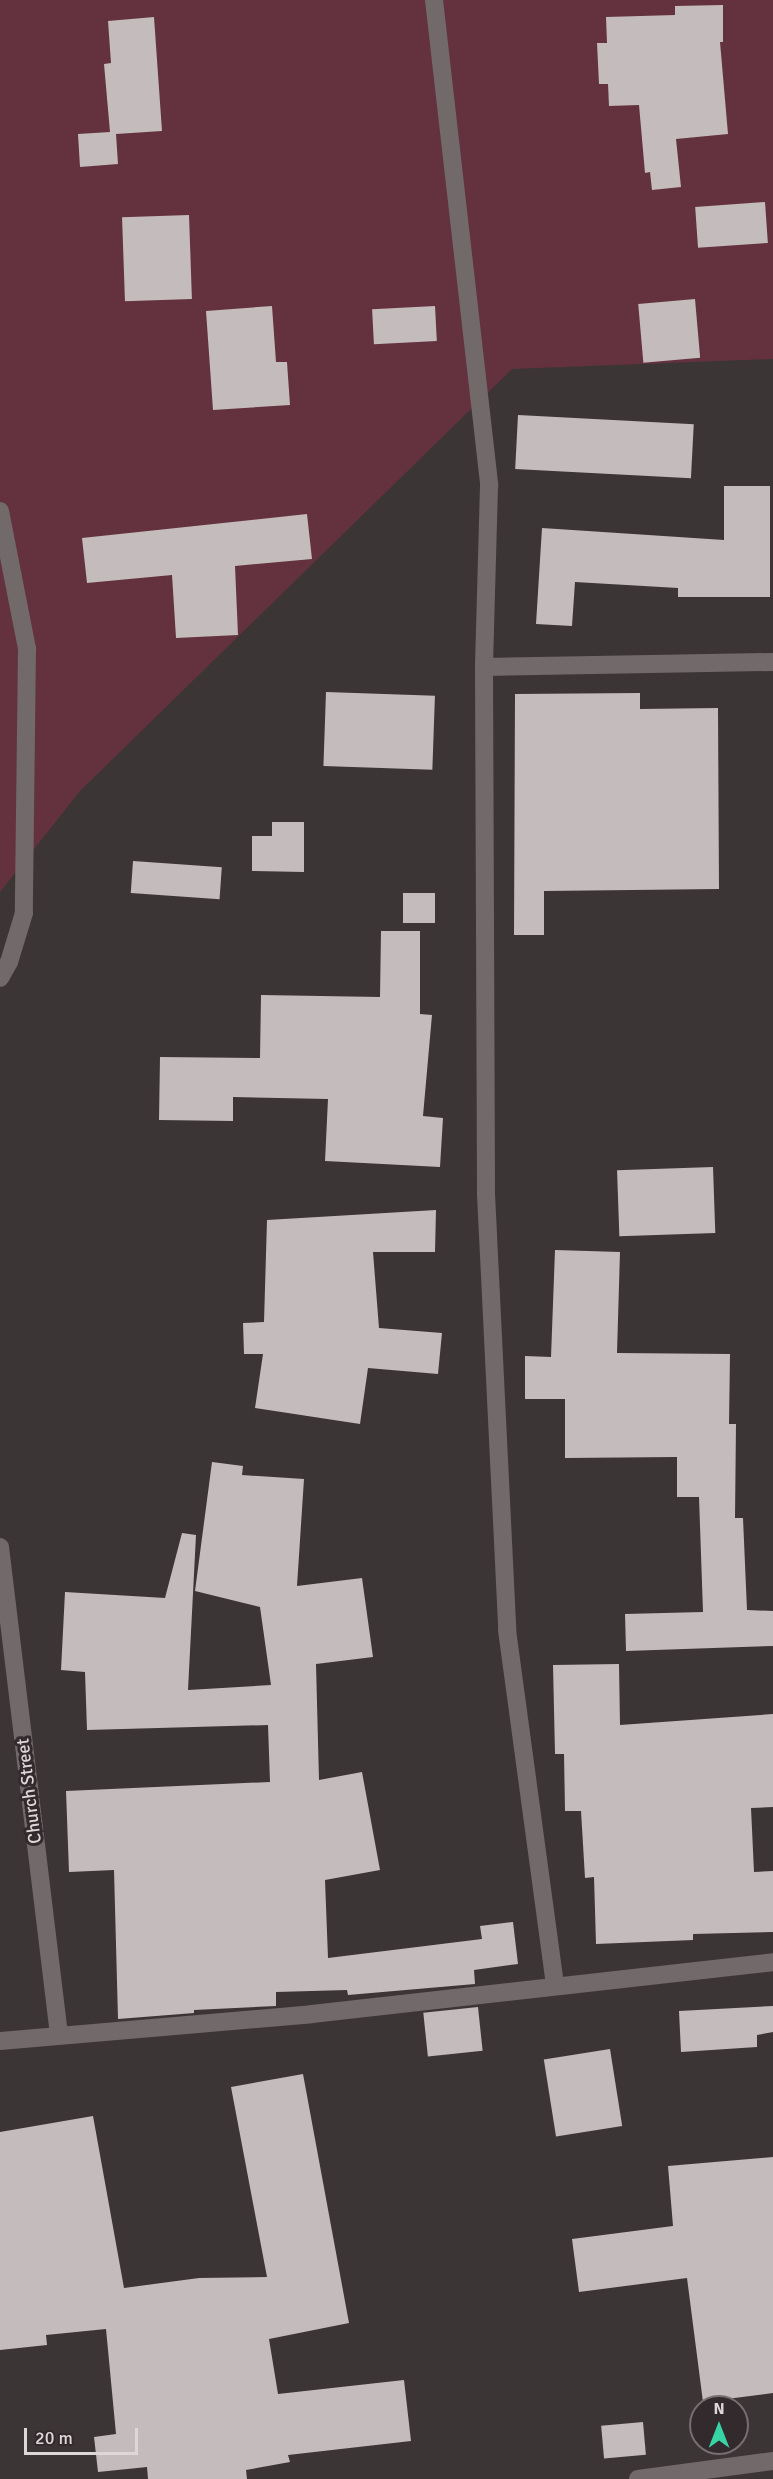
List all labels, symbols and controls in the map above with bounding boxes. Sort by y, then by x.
street label: Church Street [12,1737,46,1845]
north arrow [689,2395,749,2455]
text: N [713,2399,725,2419]
scale bar [27,2416,141,2454]
text: 20 m [35,2427,73,2449]

